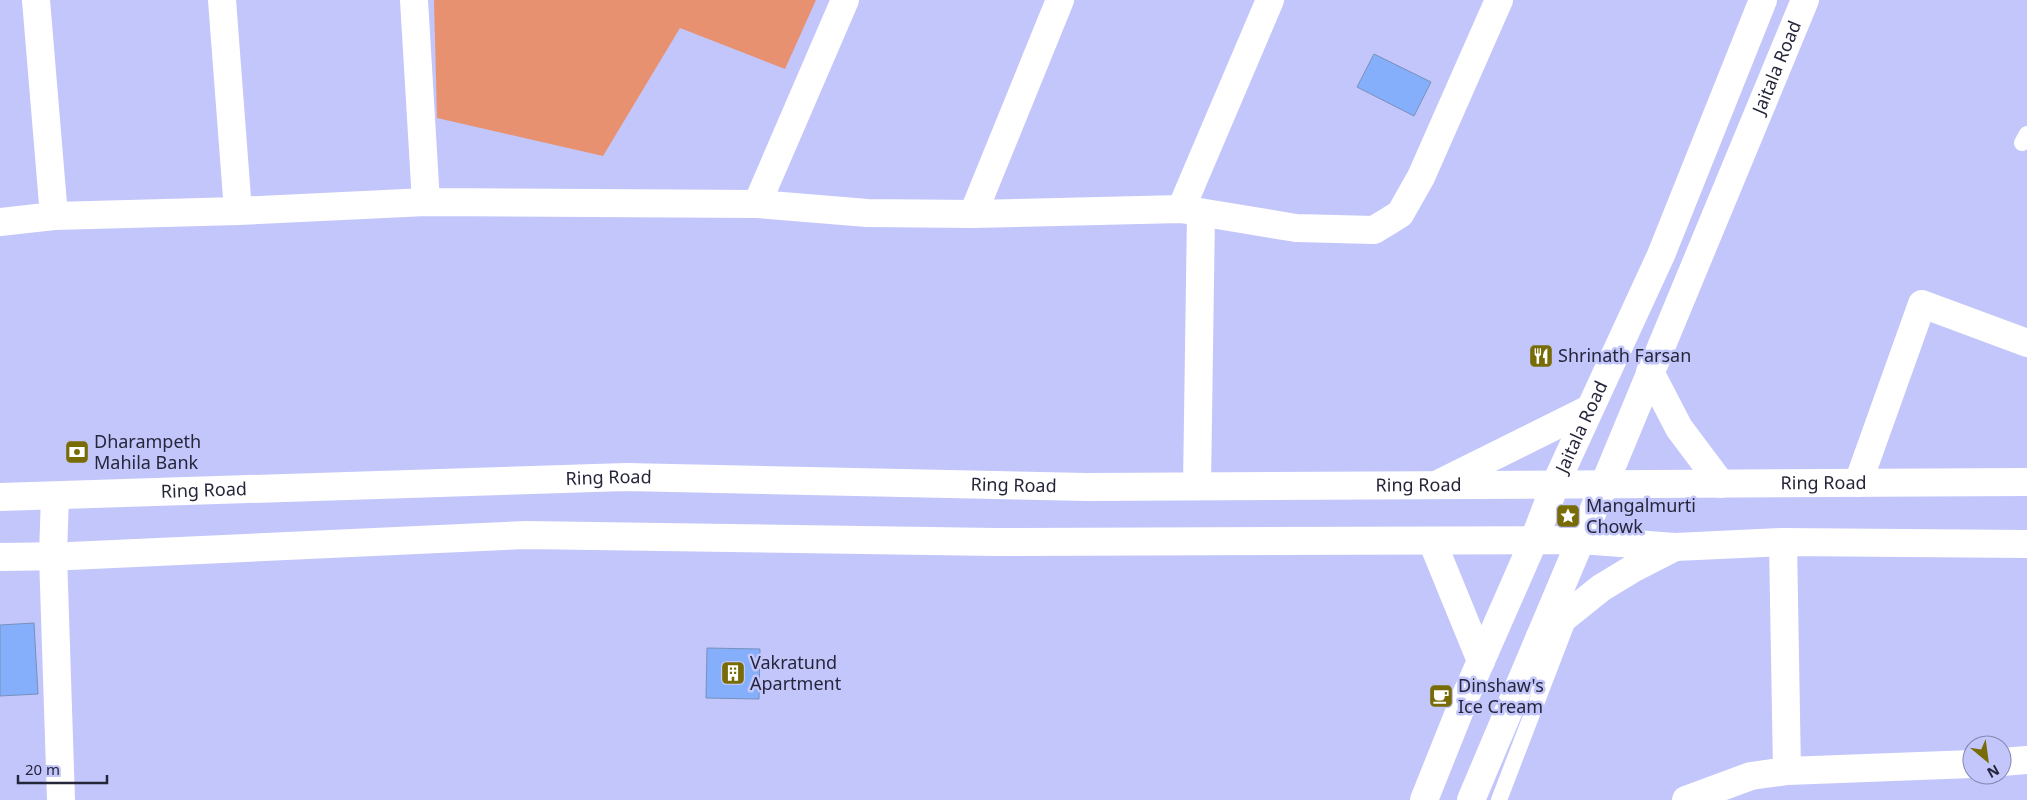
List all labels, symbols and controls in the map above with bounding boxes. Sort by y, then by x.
street label: Jaitala Road [1745,17,1806,119]
restaurant icon: Shrinath Farsan [1528,343,1554,369]
place label: Shrinath Farsan [1558,343,1691,367]
street label: Jaitala Road [1548,377,1612,478]
place label: Dharampeth Mahila Bank [94,429,201,474]
bank icon: Dharampeth Mahila Bank [64,439,90,465]
street label: Ring Road [565,464,652,490]
street label: Ring Road [1780,470,1867,494]
street label: Ring Road [970,471,1057,497]
street label: Ring Road [1375,472,1462,496]
street label: Ring Road [160,476,247,503]
place label: Mangalmurti Chowk [1586,493,1696,538]
place icon: Mangalmurti Chowk [1555,503,1581,529]
place label: Vakratund Apartment [750,650,842,695]
building icon: Vakratund Apartment [720,660,746,686]
place label: Dinshaw's Ice Cream [1458,673,1544,718]
cafe icon: Dinshaw's Ice Cream [1428,683,1454,709]
north arrow [1962,735,2012,785]
scale bar [18,752,106,784]
text: 20 m [25,759,60,779]
text: N [1984,761,2003,783]

